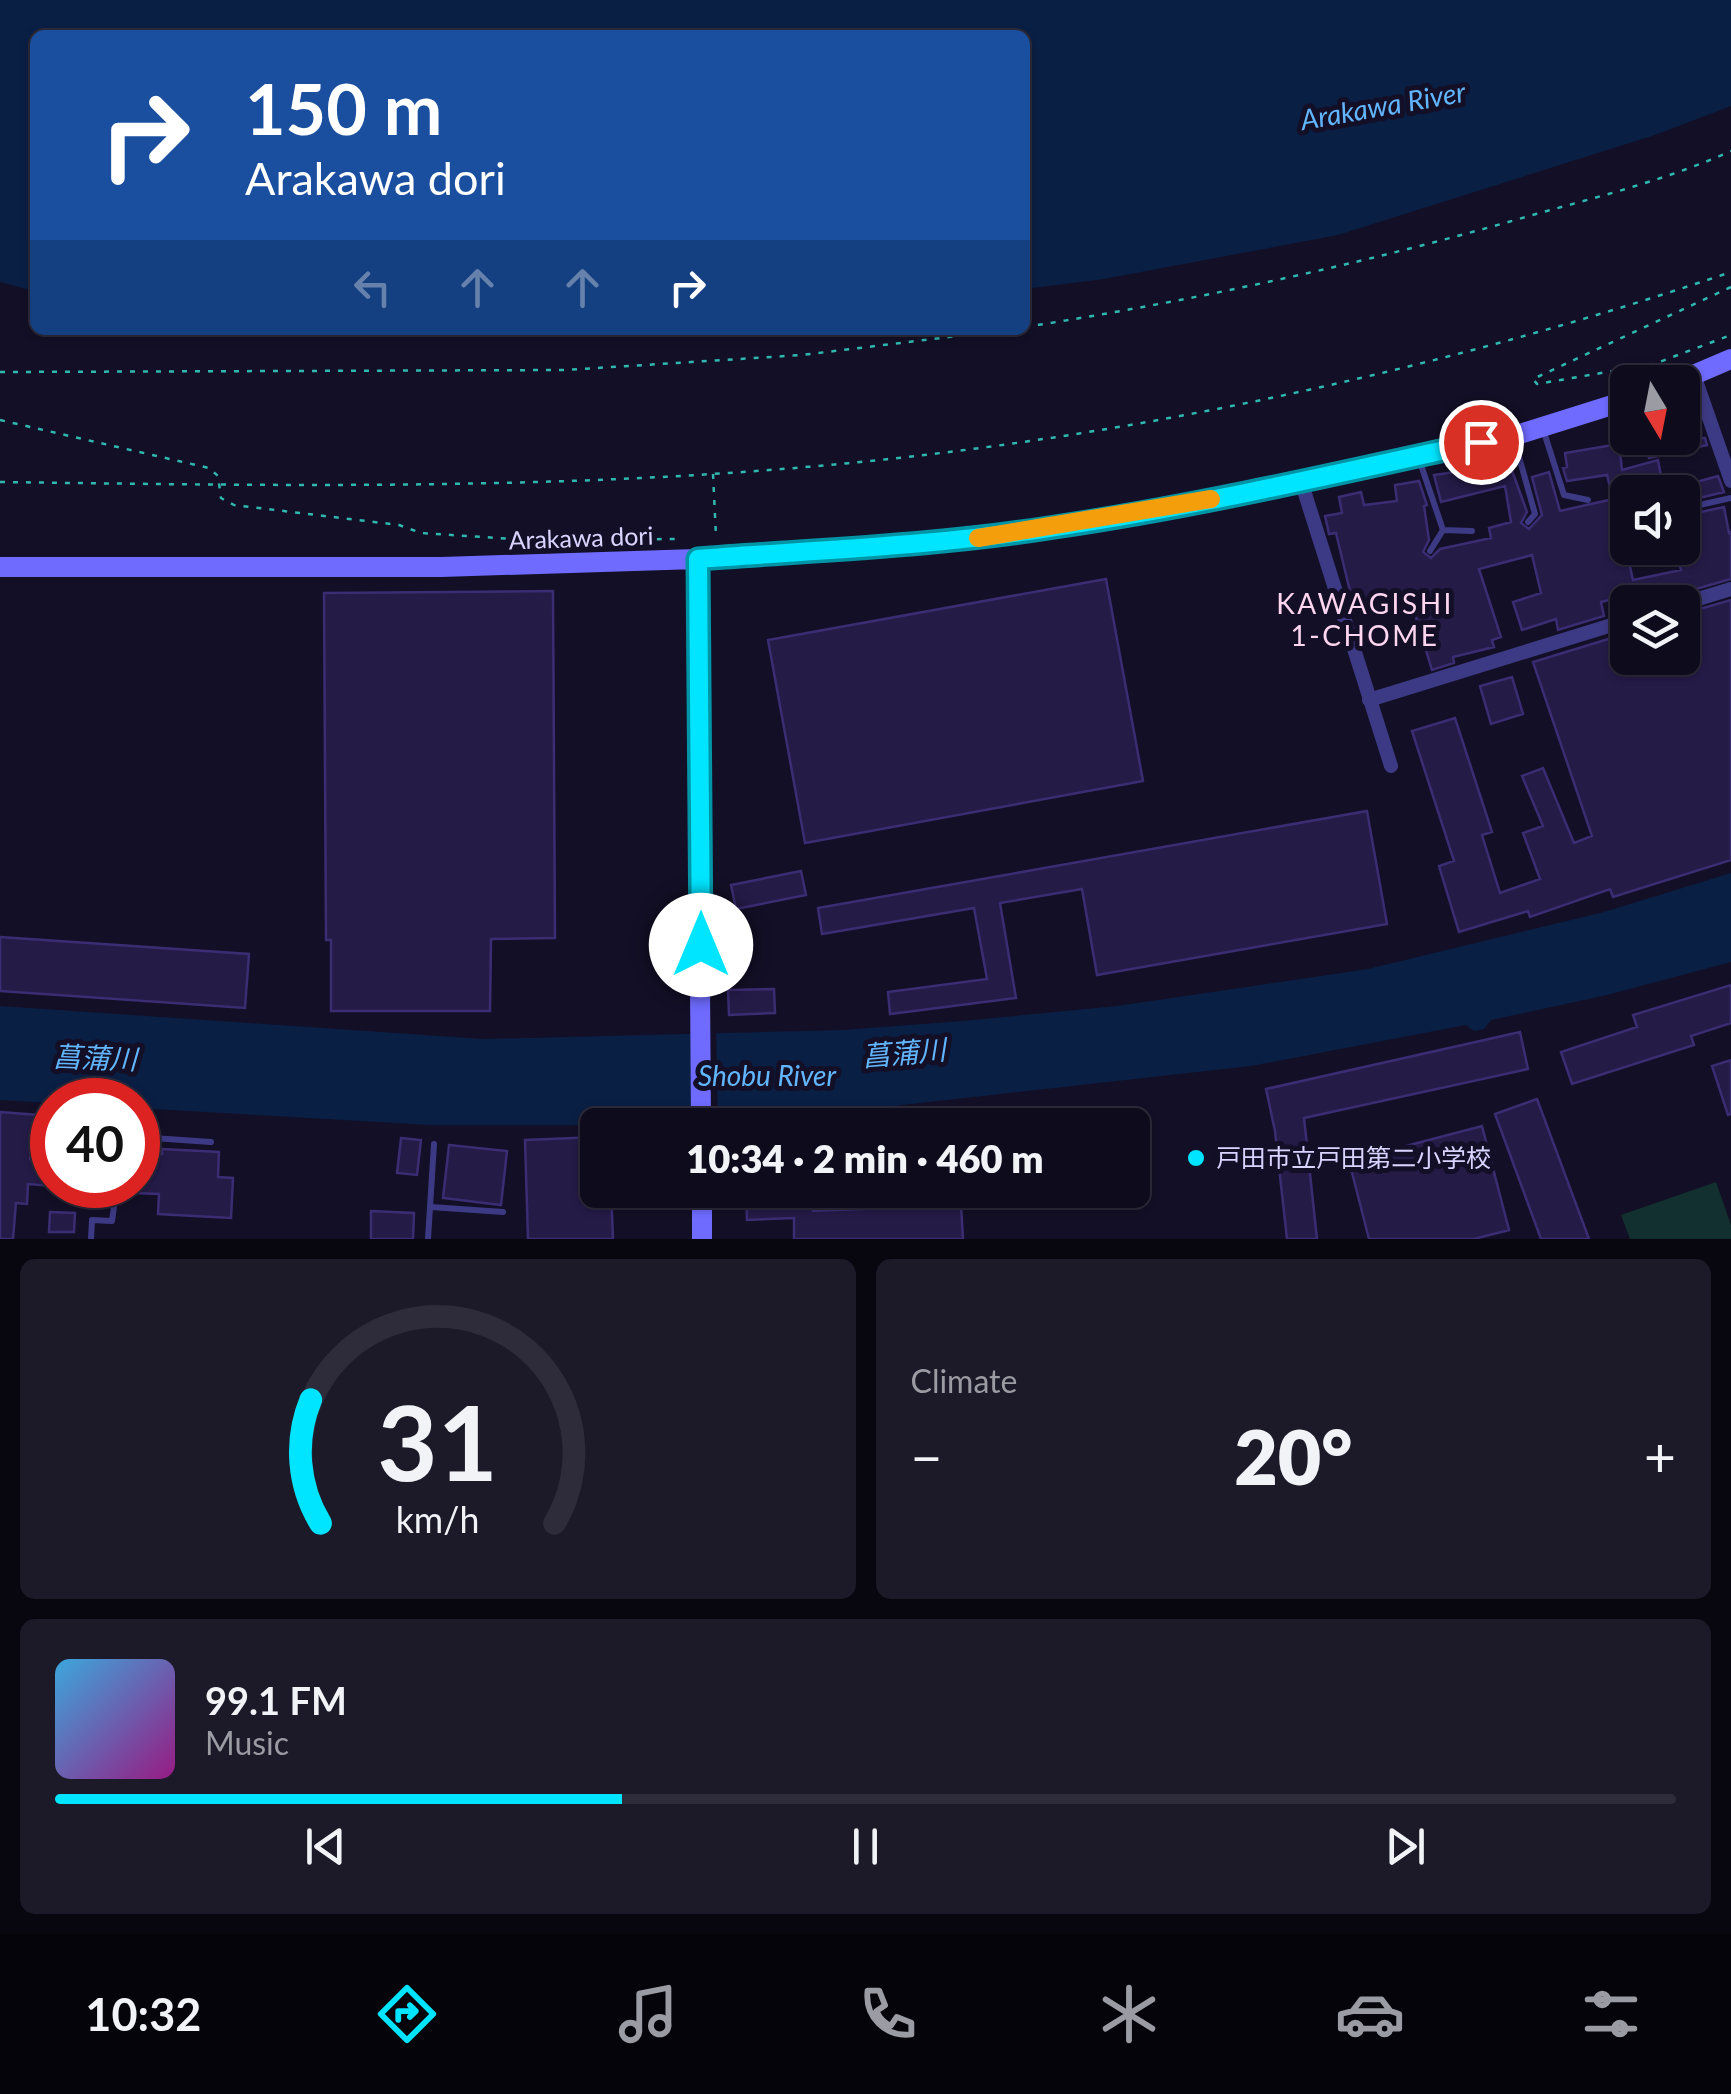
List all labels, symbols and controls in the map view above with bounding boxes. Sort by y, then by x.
text: 150 m [245,66,442,150]
icon: right [80,70,210,200]
water label: Arakawa River [1297,74,1469,136]
text: Arakawa dori [245,151,506,205]
icon: left [345,260,400,315]
icon: ahead [450,260,505,315]
icon: ahead [555,260,610,315]
icon: right [660,260,715,315]
north arrow [1610,365,1700,455]
map controls [1610,365,1700,675]
pin [1439,400,1524,485]
icon: arrive [1454,415,1509,470]
button: sound [1610,475,1700,565]
street label: Arakawa dori [508,519,654,555]
button: layers [1610,585,1700,675]
district label: KAWAGISHI 1-CHOME [1276,586,1454,652]
position arrow [649,893,753,997]
water label: 菖蒲川 [861,1031,950,1073]
water label: 菖蒲川 [52,1039,141,1076]
water label: Shobu River [698,1058,837,1092]
speed limit sign: 40 [30,1078,160,1208]
text: 10:34 · 2 min · 460 m [686,1135,1044,1181]
place label: 戸田市立戸田第二小学校 [1216,1142,1491,1172]
marker: 戸田市立戸田第二小学校 [1185,1147,1207,1169]
text: Climate [911,1361,1017,1400]
text: 31 [377,1378,498,1503]
text: 20° [1234,1411,1352,1501]
text: − [911,1423,942,1489]
text: + [1644,1423,1676,1489]
text: km/h [396,1498,480,1541]
text: 99.1 FM [205,1677,347,1723]
text: Music [205,1723,289,1762]
icon: previous [298,1819,353,1874]
icon: pause [838,1819,893,1874]
icon: next [1378,1819,1433,1874]
icon: directions [372,1979,442,2049]
icon: music [613,1979,683,2049]
icon: phone [853,1979,923,2049]
icon: climate [1094,1979,1164,2049]
icon: car [1335,1979,1405,2049]
icon: filters [1576,1979,1646,2049]
text: 10:32 [85,1987,201,2041]

